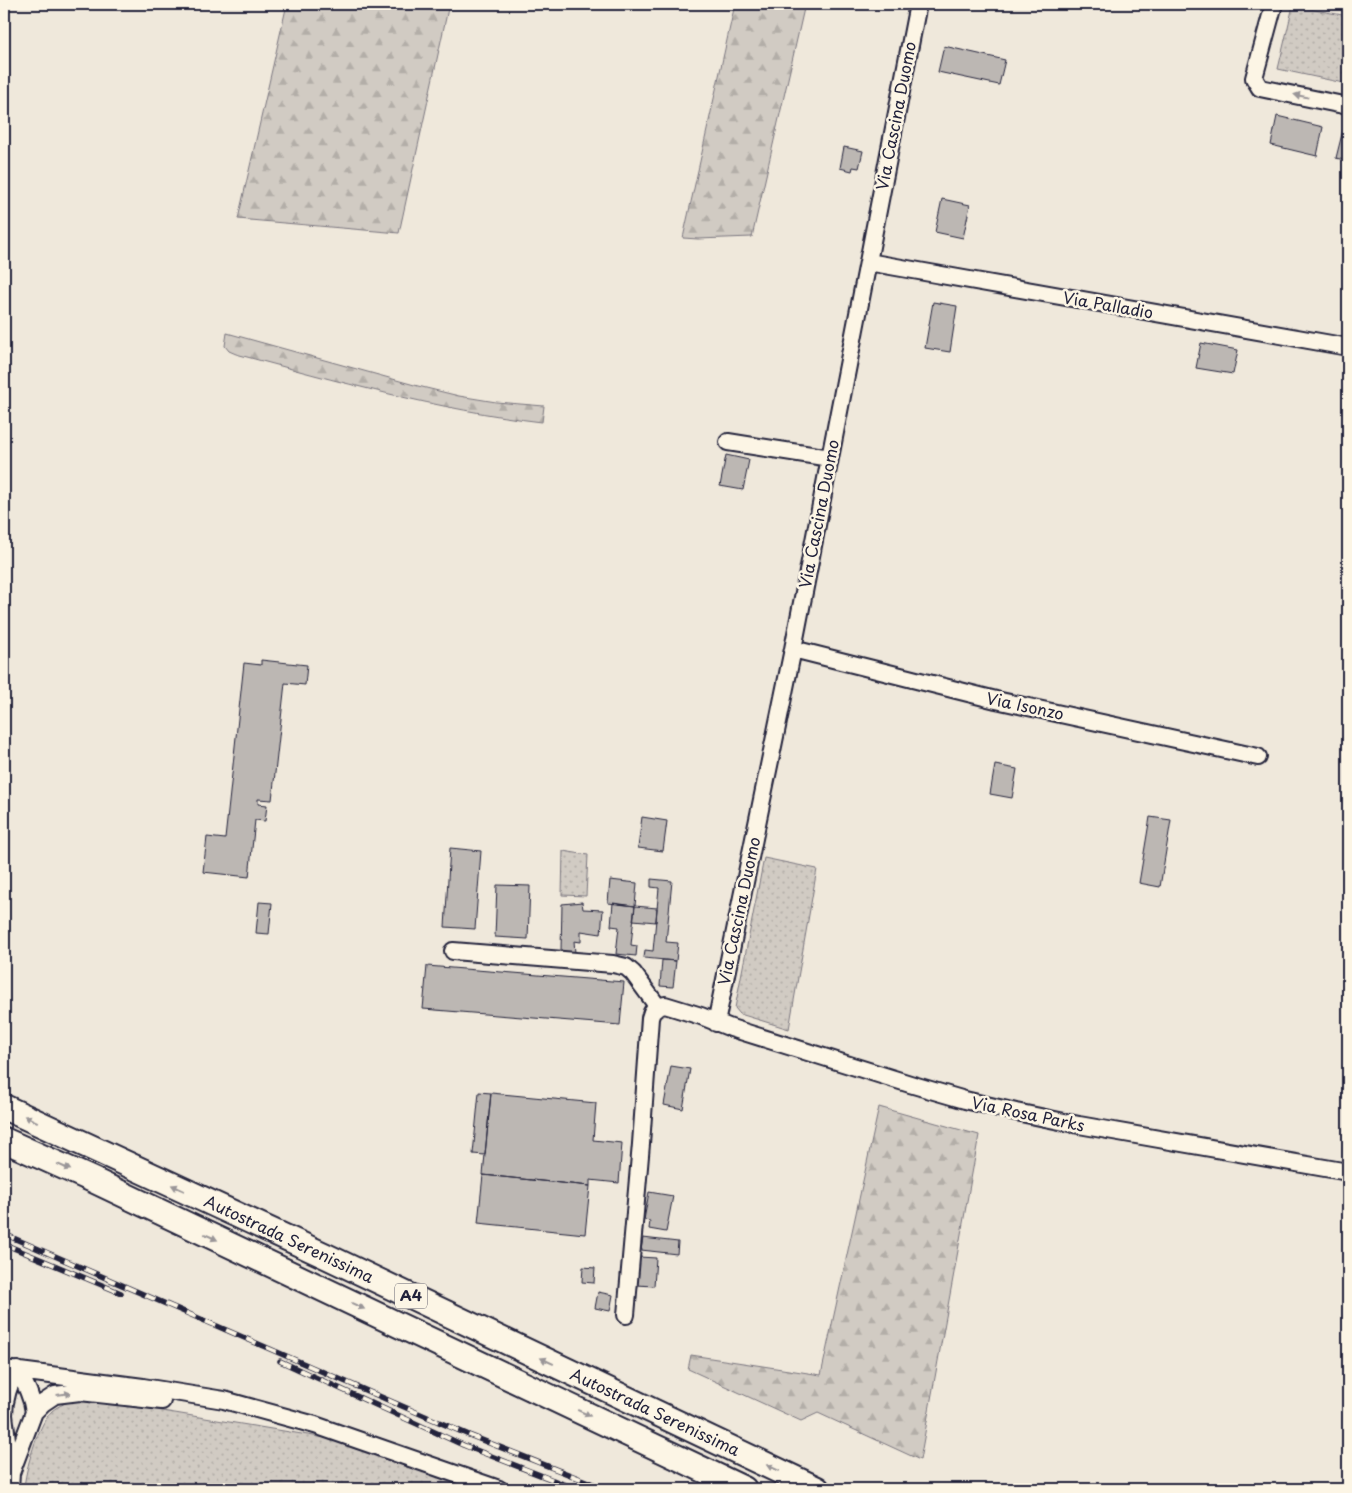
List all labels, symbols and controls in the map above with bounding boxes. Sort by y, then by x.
street label: Via Cascina Duomo [869,39,921,192]
one-way arrow [1292,92,1308,100]
street label: Via Palladio [1061,284,1155,324]
street label: Via Cascina Duomo [792,437,844,590]
street label: Via Isonzo [984,685,1066,725]
street label: Via Cascina Duomo [711,834,765,987]
street label: Via Rosa Parks [969,1089,1087,1137]
one-way arrow [24,1115,38,1123]
one-way arrow [57,1164,71,1172]
one-way arrow [171,1183,185,1191]
street label: Autostrada Serenissima [201,1188,378,1288]
one-way arrow [204,1233,218,1241]
road number: A4 [395,1284,427,1308]
one-way arrow [351,1302,365,1310]
one-way arrow [540,1357,554,1365]
street label: Autostrada Serenissima [567,1361,744,1461]
one-way arrow [56,1390,72,1398]
one-way arrow [577,1409,591,1417]
one-way arrow [766,1464,780,1472]

